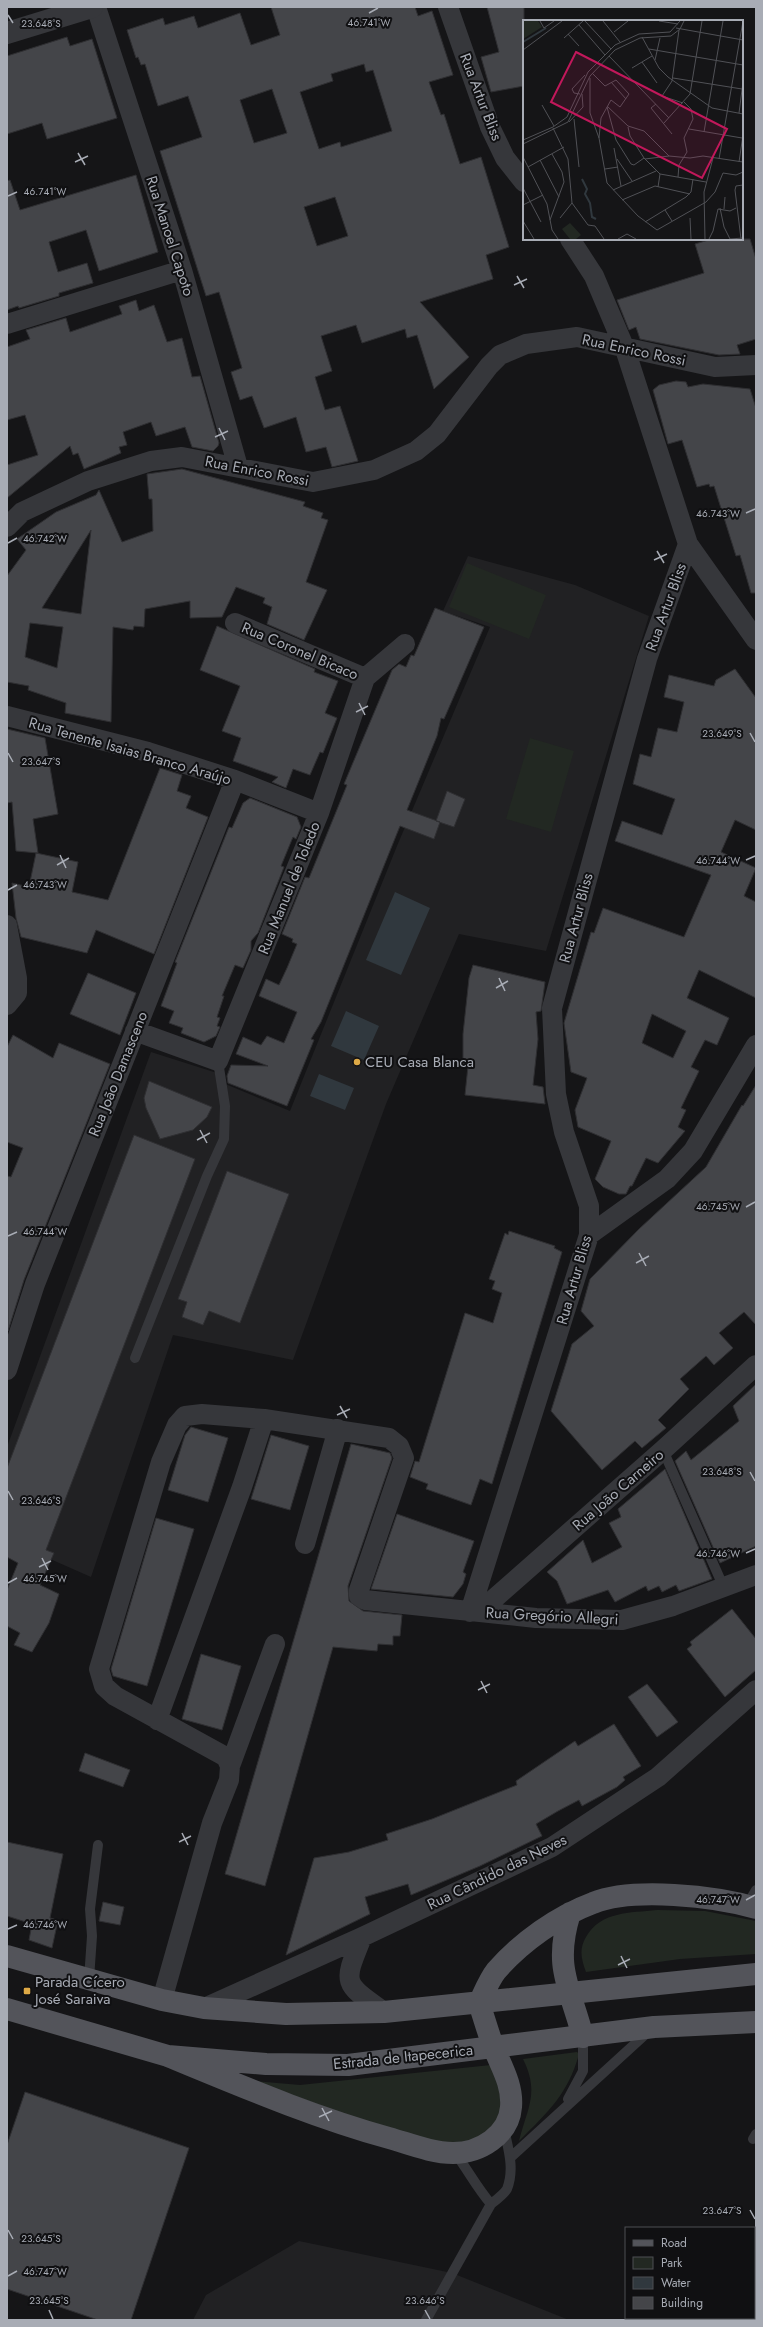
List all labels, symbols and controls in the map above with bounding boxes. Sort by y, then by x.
text: 46.741°W [348,15,391,30]
text: 23.648°S [21,16,61,31]
inset map [523,20,743,240]
street label: Rua Artur Bliss [454,50,508,144]
street label: Rua Manoel Capoto [140,173,200,299]
text: 46.741°W [24,184,67,199]
street label: Rua Enrico Rossi [580,328,688,372]
street label: Rua Enrico Rossi [203,450,311,492]
text: 46.743°W [696,506,740,521]
text: 46.742°W [23,531,67,546]
street label: Rua Artur Bliss [640,560,692,654]
street label: Rua Coronel Bicaco [238,616,362,686]
street label: Rua Tenente Isaias Branco Araújo [26,712,234,790]
text: 23.649°S [702,726,742,741]
text: 23.647°S [21,754,61,769]
street label: Rua Manuel de Toledo [252,818,326,958]
text: 46.744°W [696,853,740,868]
street label: Rua Artur Bliss [553,871,599,965]
text: 46.743°W [23,877,67,892]
street label: Rua João Damasceno [83,1008,153,1140]
place label: CEU Casa Blanca [365,1051,474,1073]
marker: CEU Casa Blanca [352,1057,362,1067]
text: 46.745°W [696,1199,740,1214]
text: 46.744°W [23,1224,67,1239]
street label: Rua Artur Bliss [551,1233,597,1327]
street label: Rua João Carneiro [567,1444,669,1536]
text: 23.648°S [702,1464,742,1479]
text: 23.646°S [21,1493,61,1508]
text: 46.746°W [696,1546,740,1561]
text: 46.745°W [23,1571,67,1586]
street label: Rua Gregório Allegri [485,1602,619,1630]
street label: Rua Cândido das Neves [424,1829,570,1915]
text: 46.747°W [696,1892,740,1907]
text: 46.746°W [23,1917,67,1932]
place label: Parada Cícero José Saraiva [33,1971,125,2010]
marker: Parada Cícero José Saraiva [22,1986,32,1996]
street label: Estrada de Itapecerica [332,2039,474,2075]
text: 23.647°S [702,2203,742,2218]
legend [625,2227,755,2319]
text: 23.645°S [21,2231,61,2246]
text: Road [661,2234,687,2252]
text: Park [661,2254,683,2272]
text: 46.747°W [23,2264,67,2279]
text: Water [661,2274,692,2292]
text: 23.645°S [29,2293,69,2308]
text: 23.646°S [405,2293,445,2308]
text: Building [661,2294,703,2312]

